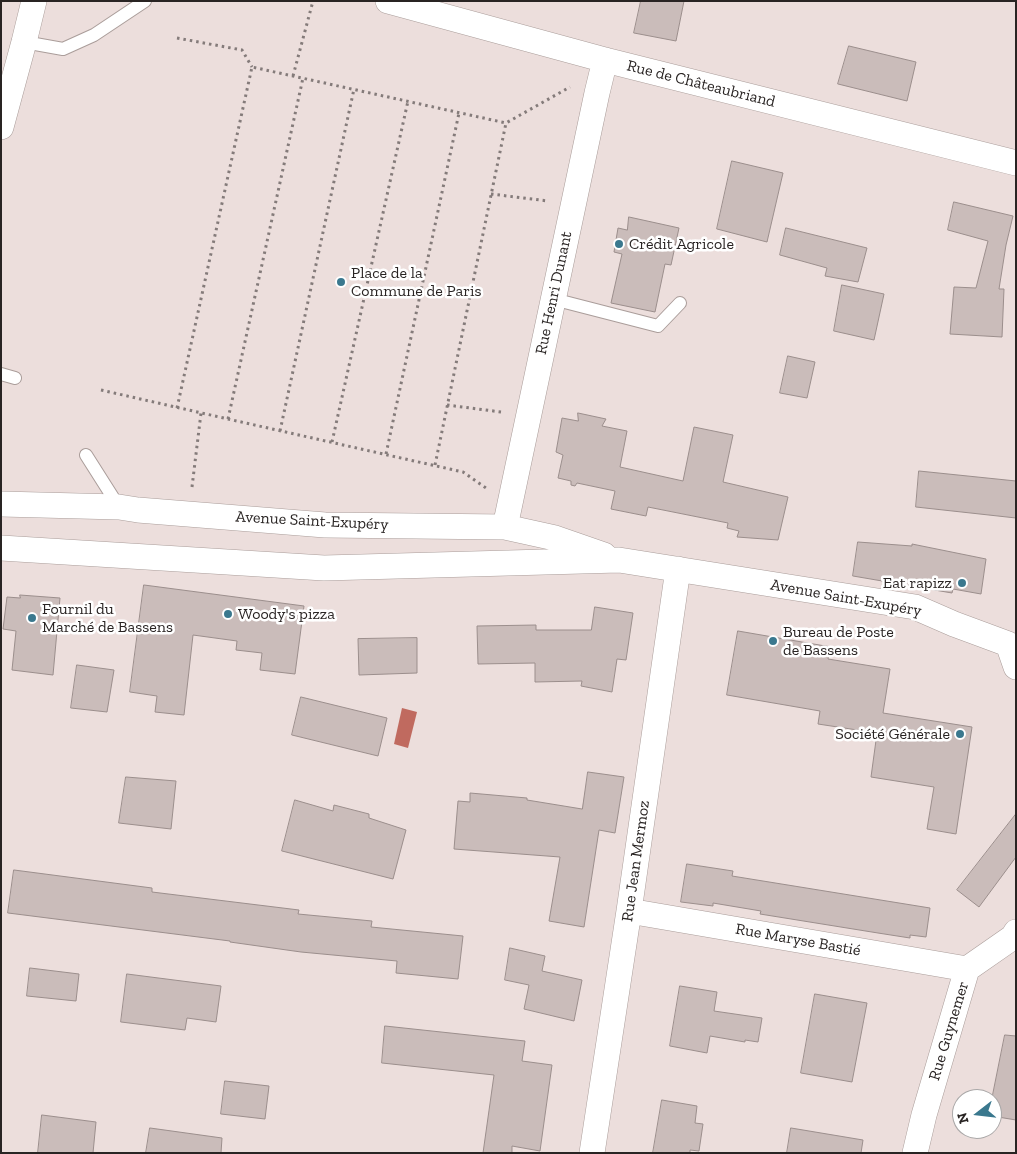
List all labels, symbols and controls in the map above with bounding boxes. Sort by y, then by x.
street label: Rue de Châteaubriand [625,56,777,112]
street label: Rue Henri Dunant [532,230,576,356]
place label: Crédit Agricole [629,234,734,254]
marker: Crédit Agricole [613,238,625,250]
place label: Place de la Commune de Paris [351,263,481,301]
marker: Place de la Commune de Paris [335,276,347,288]
street label: Avenue Saint-Exupéry [235,507,389,535]
place label: Eat rapizz [883,573,952,593]
street label: Avenue Saint-Exupéry [769,575,923,621]
marker: Eat rapizz [956,577,968,589]
place label: Fournil du Marché de Bassens [42,599,173,637]
place label: Woody's pizza [238,604,335,624]
marker: Woody's pizza [222,608,234,620]
marker: Fournil du Marché de Bassens [26,612,38,624]
place label: Bureau de Poste de Bassens [783,622,894,660]
marker: Bureau de Poste de Bassens [767,635,779,647]
place label: Société Générale [835,724,950,744]
marker: Société Générale [954,728,966,740]
street label: Rue Jean Mermoz [618,799,654,923]
street label: Rue Maryse Bastié [734,920,862,960]
street label: Rue Guynemer [925,979,973,1083]
north arrow [952,1089,1002,1139]
text: N [953,1111,973,1125]

